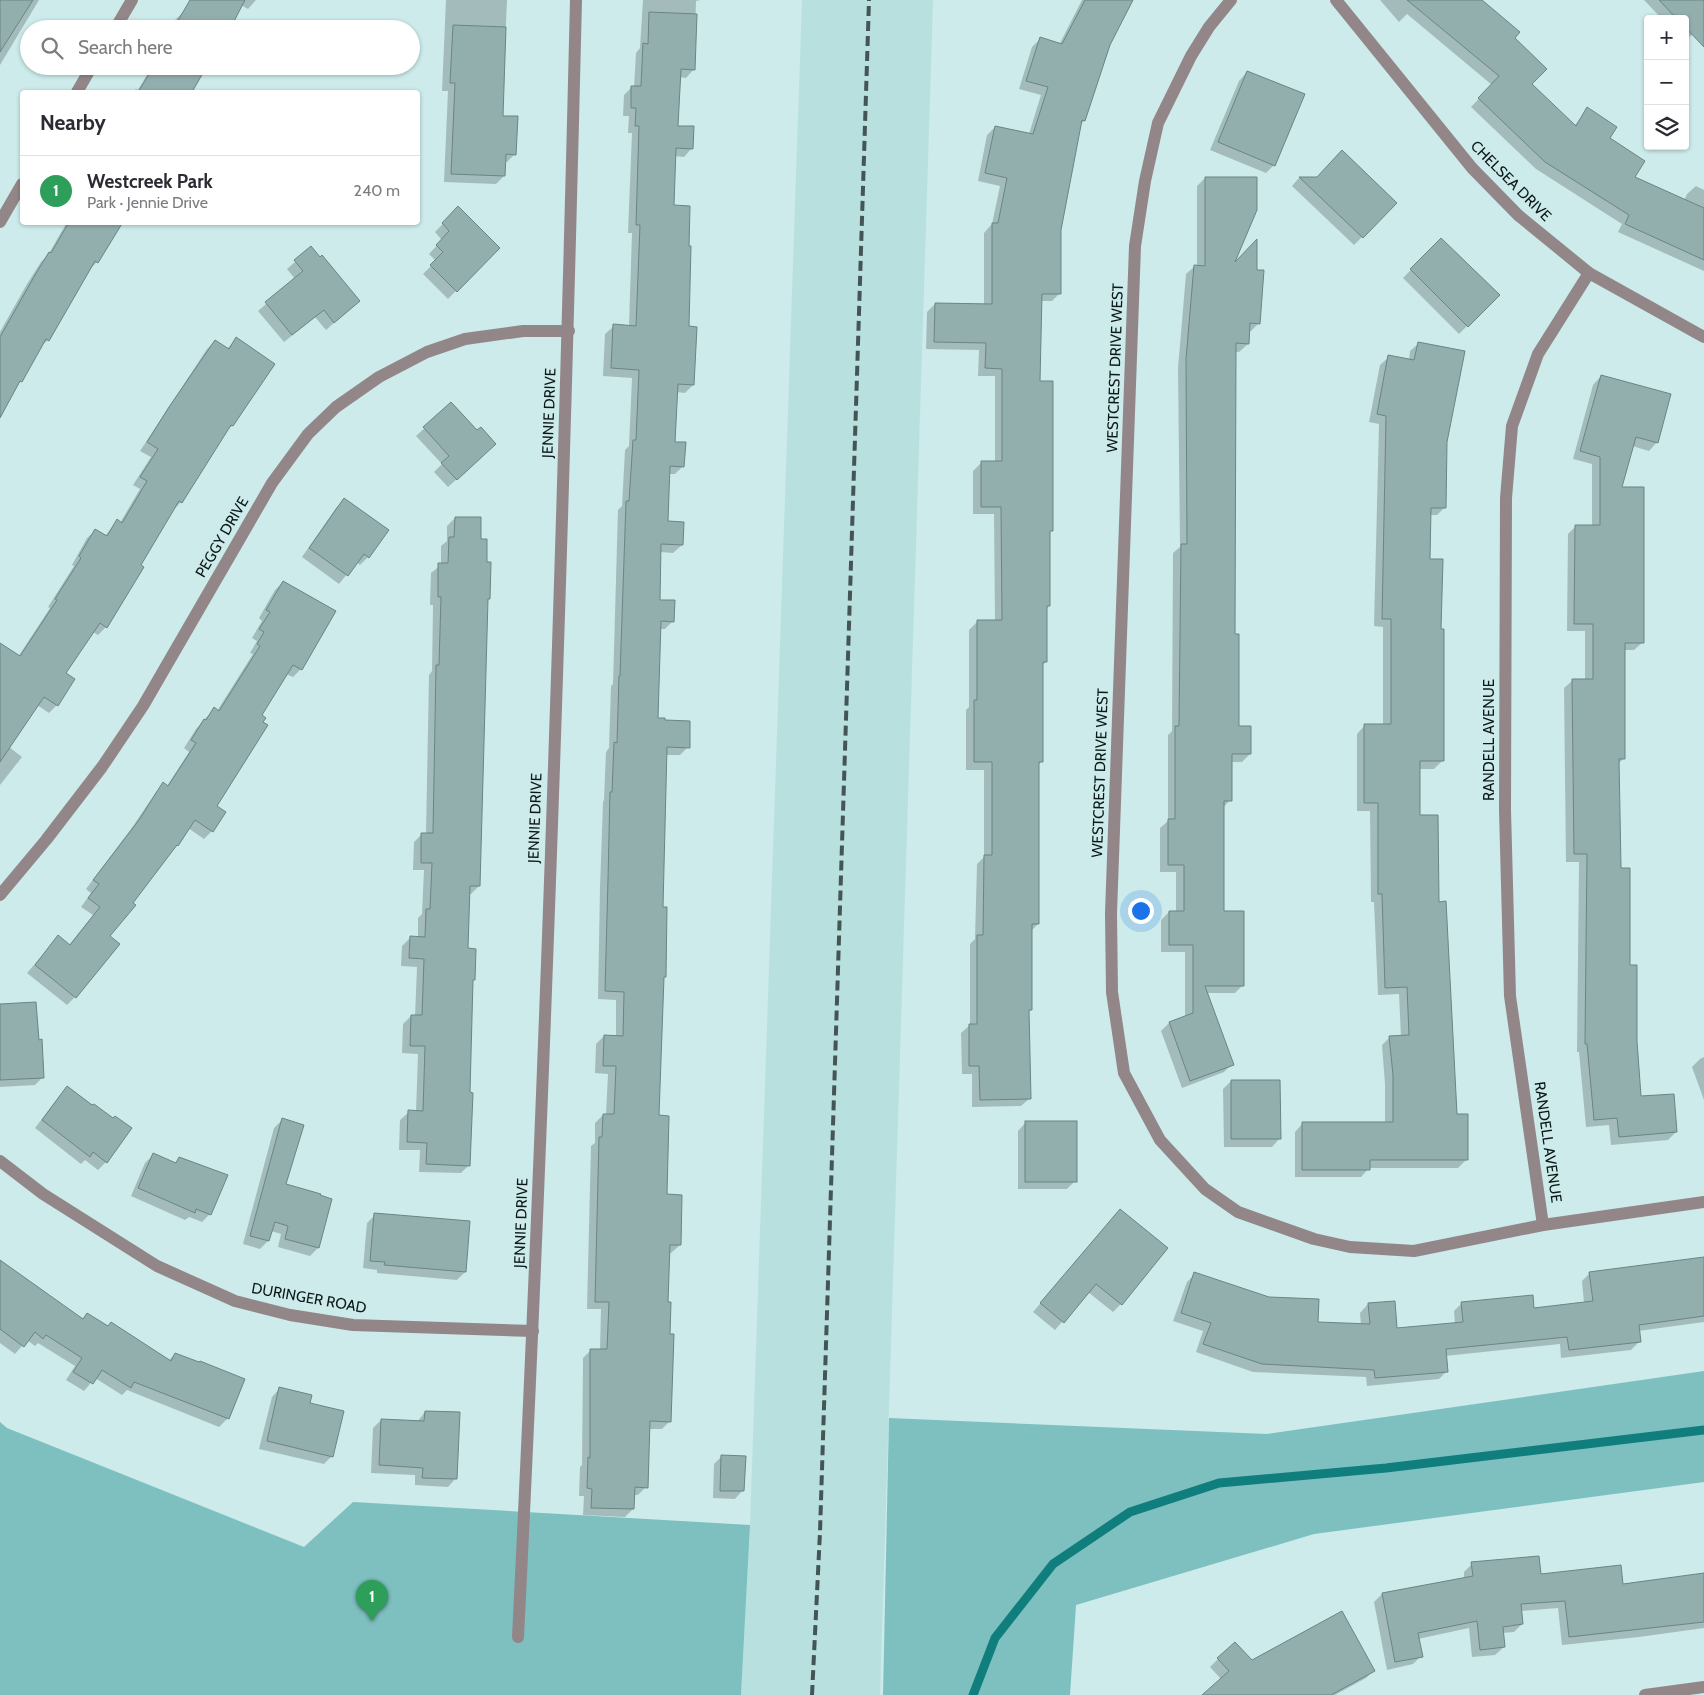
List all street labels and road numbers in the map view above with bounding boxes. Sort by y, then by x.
street label: CHELSEA DRIVE [1467,137,1555,225]
street label: WESTCREST DRIVE WEST [1103,283,1127,453]
street label: JENNIE DRIVE [538,368,560,459]
street label: PEGGY DRIVE [192,494,252,580]
street label: RANDELL AVENUE [1480,679,1498,801]
street label: WESTCREST DRIVE WEST [1088,688,1112,858]
street label: JENNIE DRIVE [524,773,546,864]
street label: RANDELL AVENUE [1531,1080,1565,1204]
street label: JENNIE DRIVE [510,1178,532,1269]
street label: DURINGER ROAD [250,1279,368,1317]

